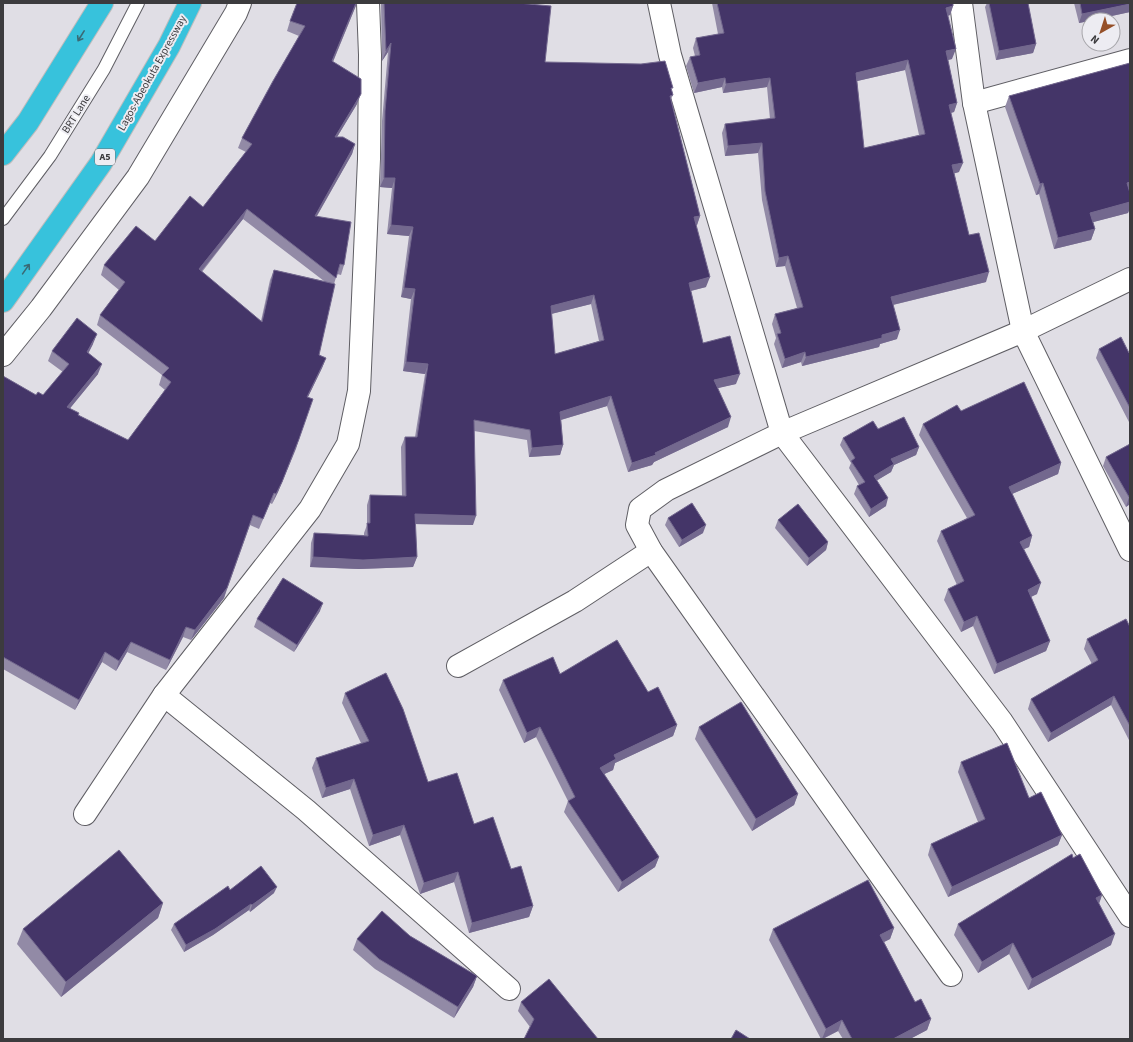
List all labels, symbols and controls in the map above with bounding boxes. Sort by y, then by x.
north arrow [1081,12,1121,52]
street label: Lagos-Abeokuta Expressway [114,13,190,133]
one-way arrow [77,30,85,42]
text: N [1087,31,1103,48]
street label: BRT Lane [58,91,94,136]
road number: A5 [95,149,115,165]
one-way arrow [22,264,30,275]

